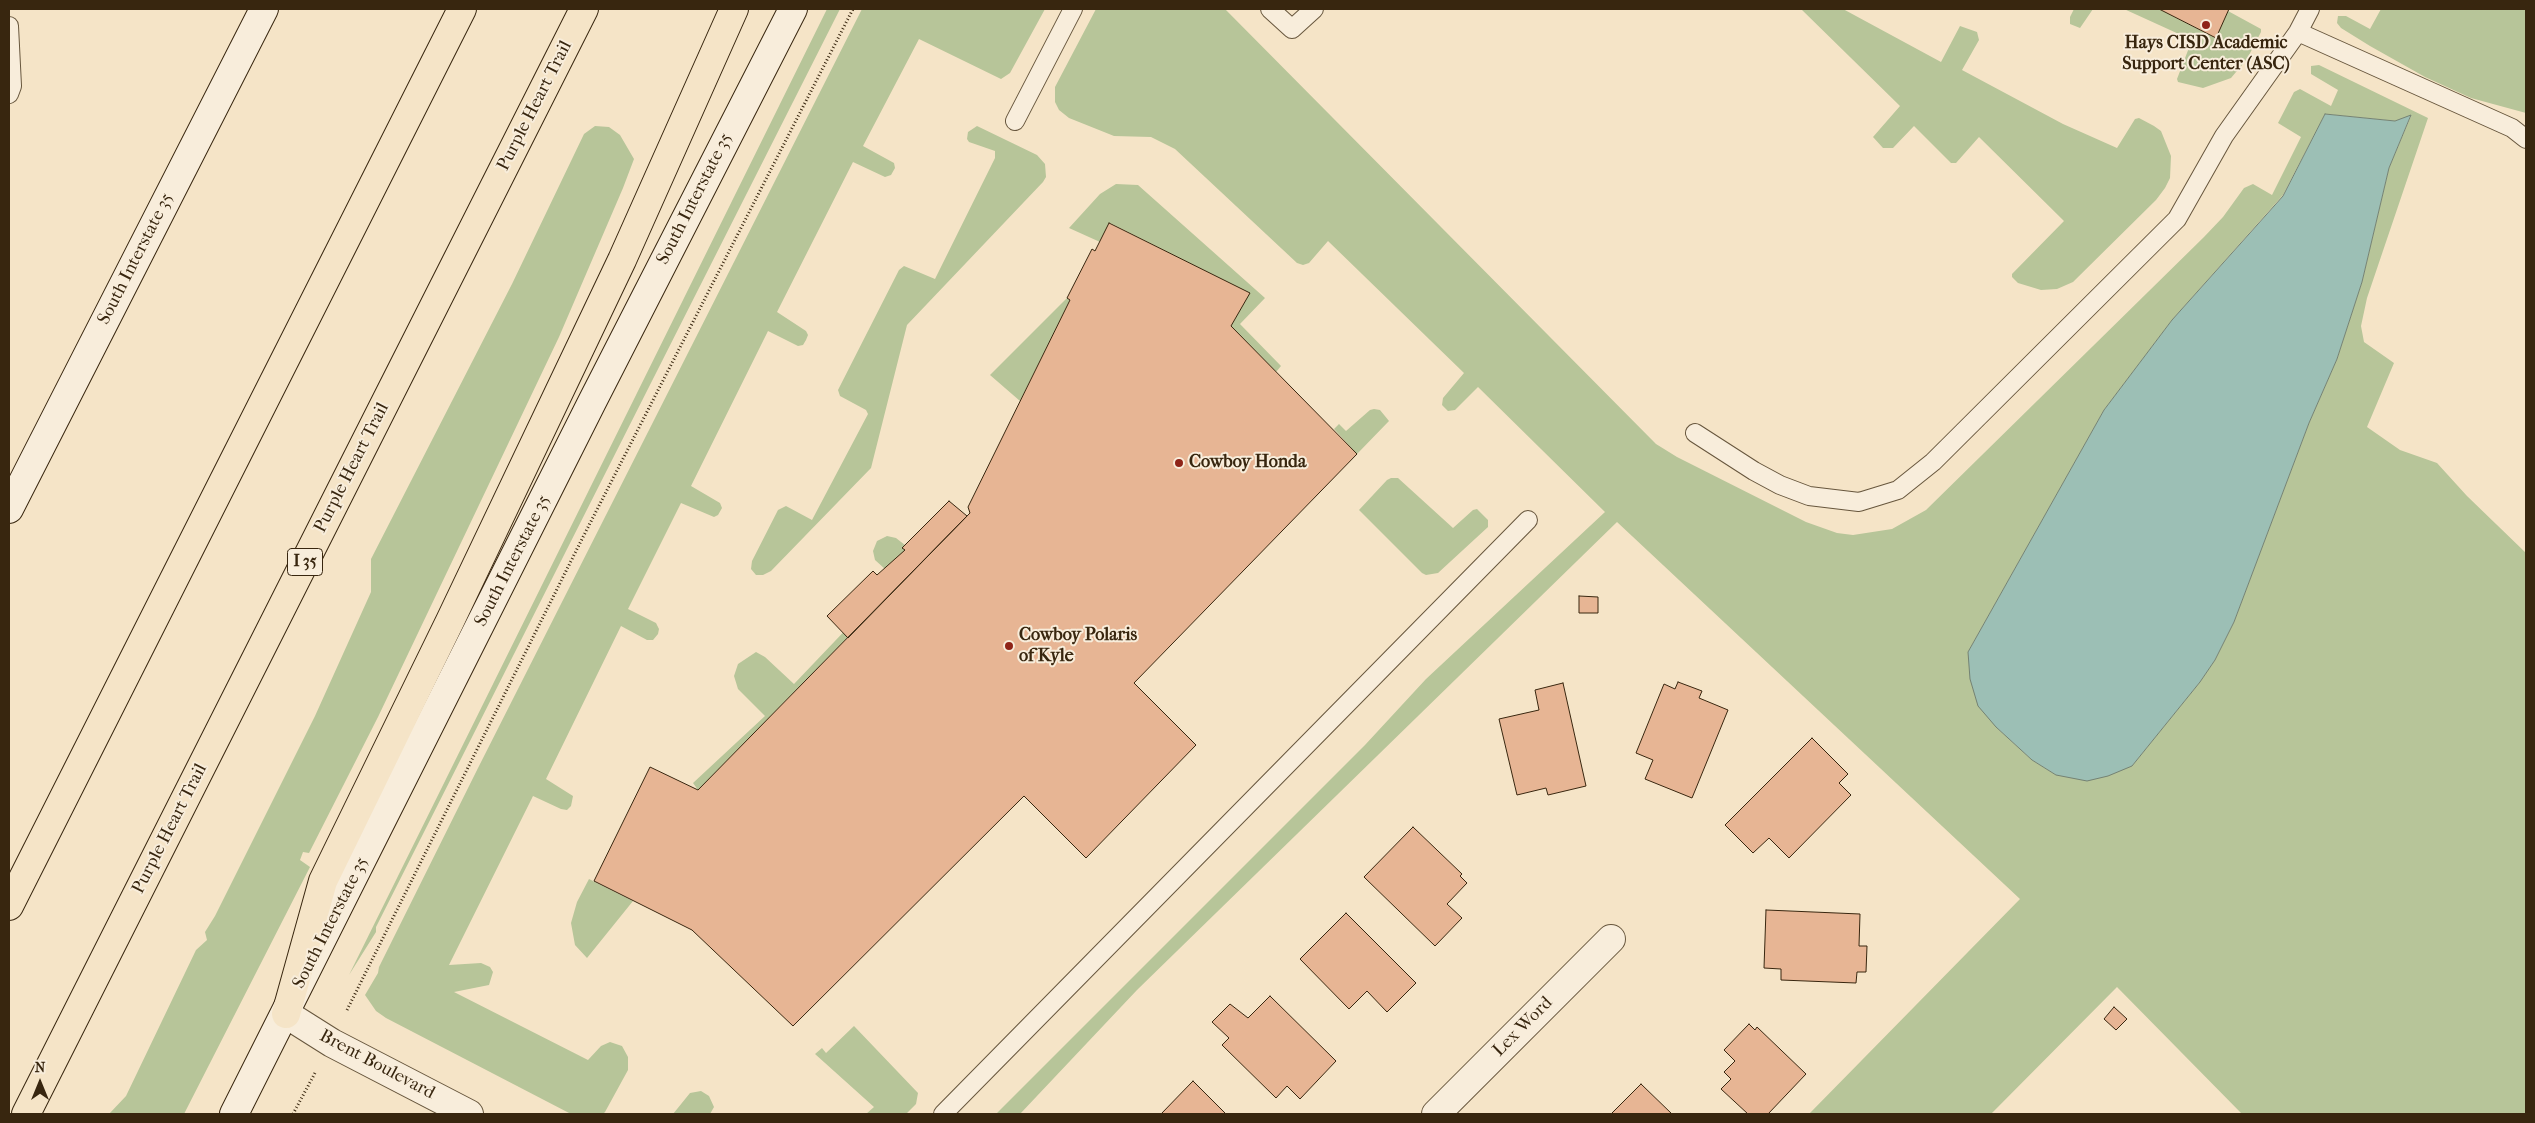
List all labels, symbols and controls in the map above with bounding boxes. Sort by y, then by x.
marker: Hays CISD Academic Support Center (ASC) [2200,19,2212,31]
place label: Hays CISD Academic Support Center (ASC) [2122,33,2290,76]
street label: Purple Heart Trail [493,37,577,175]
street label: South Interstate 35 [652,130,738,268]
street label: South Interstate 35 [93,190,179,328]
street label: Purple Heart Trail [310,399,394,537]
place label: Cowboy Honda [1189,452,1306,474]
marker: Cowboy Honda [1173,457,1185,469]
street label: South Interstate 35 [470,492,556,630]
road number: I 35 [288,548,322,576]
place label: Cowboy Polaris of Kyle [1019,625,1137,668]
marker: Cowboy Polaris of Kyle [1003,640,1015,652]
street label: Purple Heart Trail [128,760,212,898]
street label: South Interstate 35 [288,854,374,992]
street label: Lex Word [1489,993,1557,1061]
street label: Brent Boulevard [316,1026,438,1104]
north arrow [15,1058,65,1108]
text: N [35,1059,45,1076]

